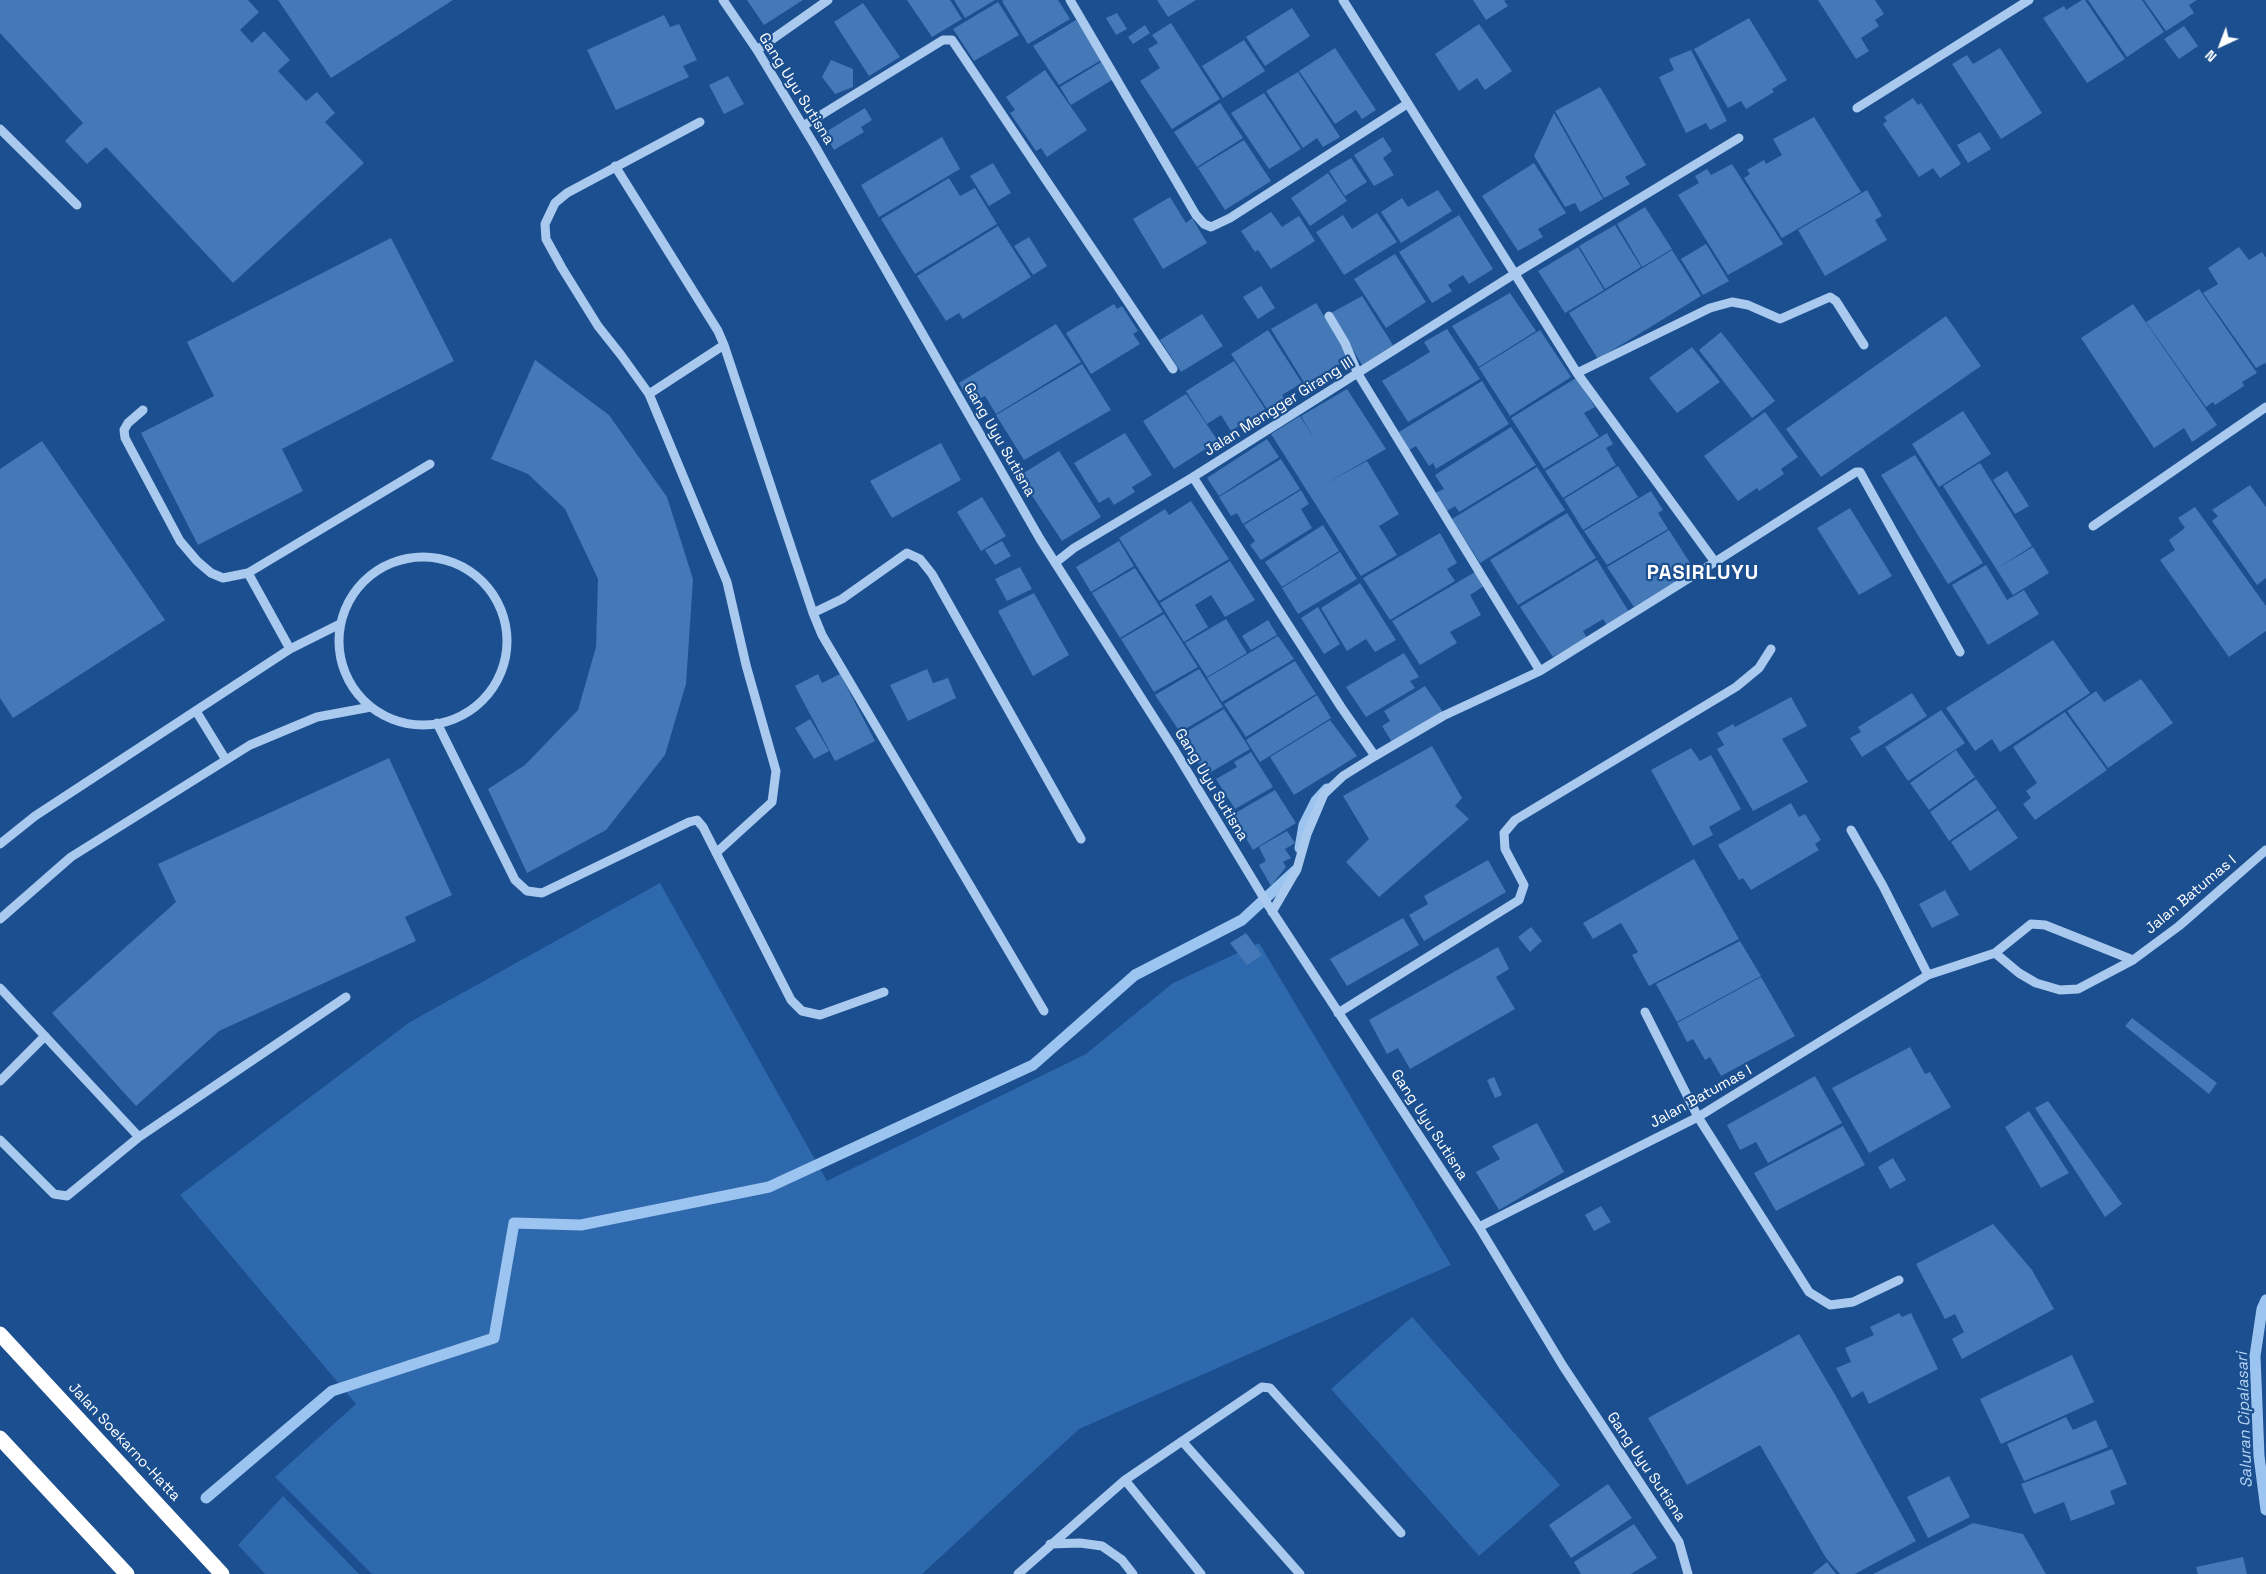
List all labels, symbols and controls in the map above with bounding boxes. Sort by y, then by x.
north arrow [2196,20,2246,70]
street label: Gang Uyu Sutisna [754,30,838,148]
text: N [2201,46,2220,66]
street label: Jalan Mengger Girang III [1201,354,1357,460]
street label: Gang Uyu Sutisna [959,380,1039,500]
district label: PASIRLUYU [1646,562,1760,586]
street label: Gang Uyu Sutisna [1170,725,1252,845]
street label: Jalan Batumas I [2142,852,2240,938]
street label: Jalan Batumas I [1647,1062,1755,1132]
street label: Gang Uyu Sutisna [1387,1066,1471,1184]
water label: Saluran Cipalasari [2233,1352,2257,1488]
street label: Jalan Soekarno-Hatta [64,1379,184,1505]
street label: Gang Uyu Sutisna [1603,1409,1689,1525]

